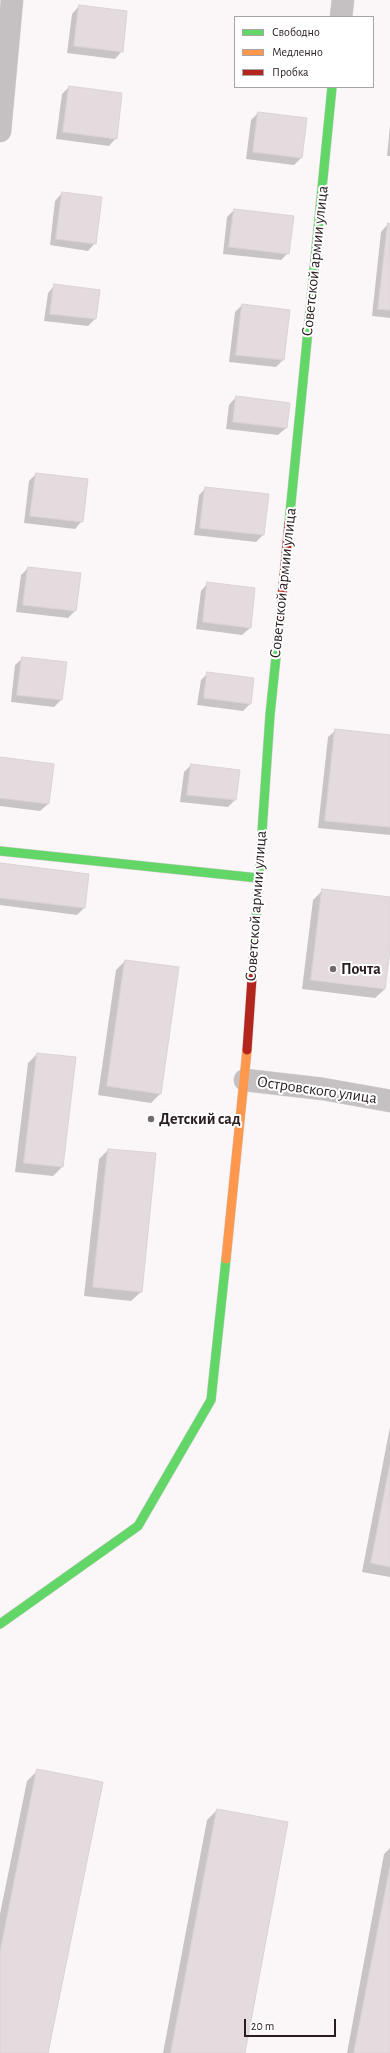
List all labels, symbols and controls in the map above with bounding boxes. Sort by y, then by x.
legend [234,16,374,88]
text: Свободно [272,26,320,38]
text: Медленно [272,46,323,58]
text: Пробка [272,66,309,78]
street label: Советской армии улица [298,185,332,337]
street label: Советской армии улица [266,507,300,659]
street label: Советской армии улица [241,830,271,982]
place label: Почта [341,959,381,979]
marker: Почта [328,964,338,974]
street label: Островского улица [256,1072,378,1108]
place label: Детский сад [159,1109,241,1129]
marker: Детский сад [146,1114,156,1124]
scale bar [246,2011,338,2037]
text: 20 m [251,2020,274,2032]

